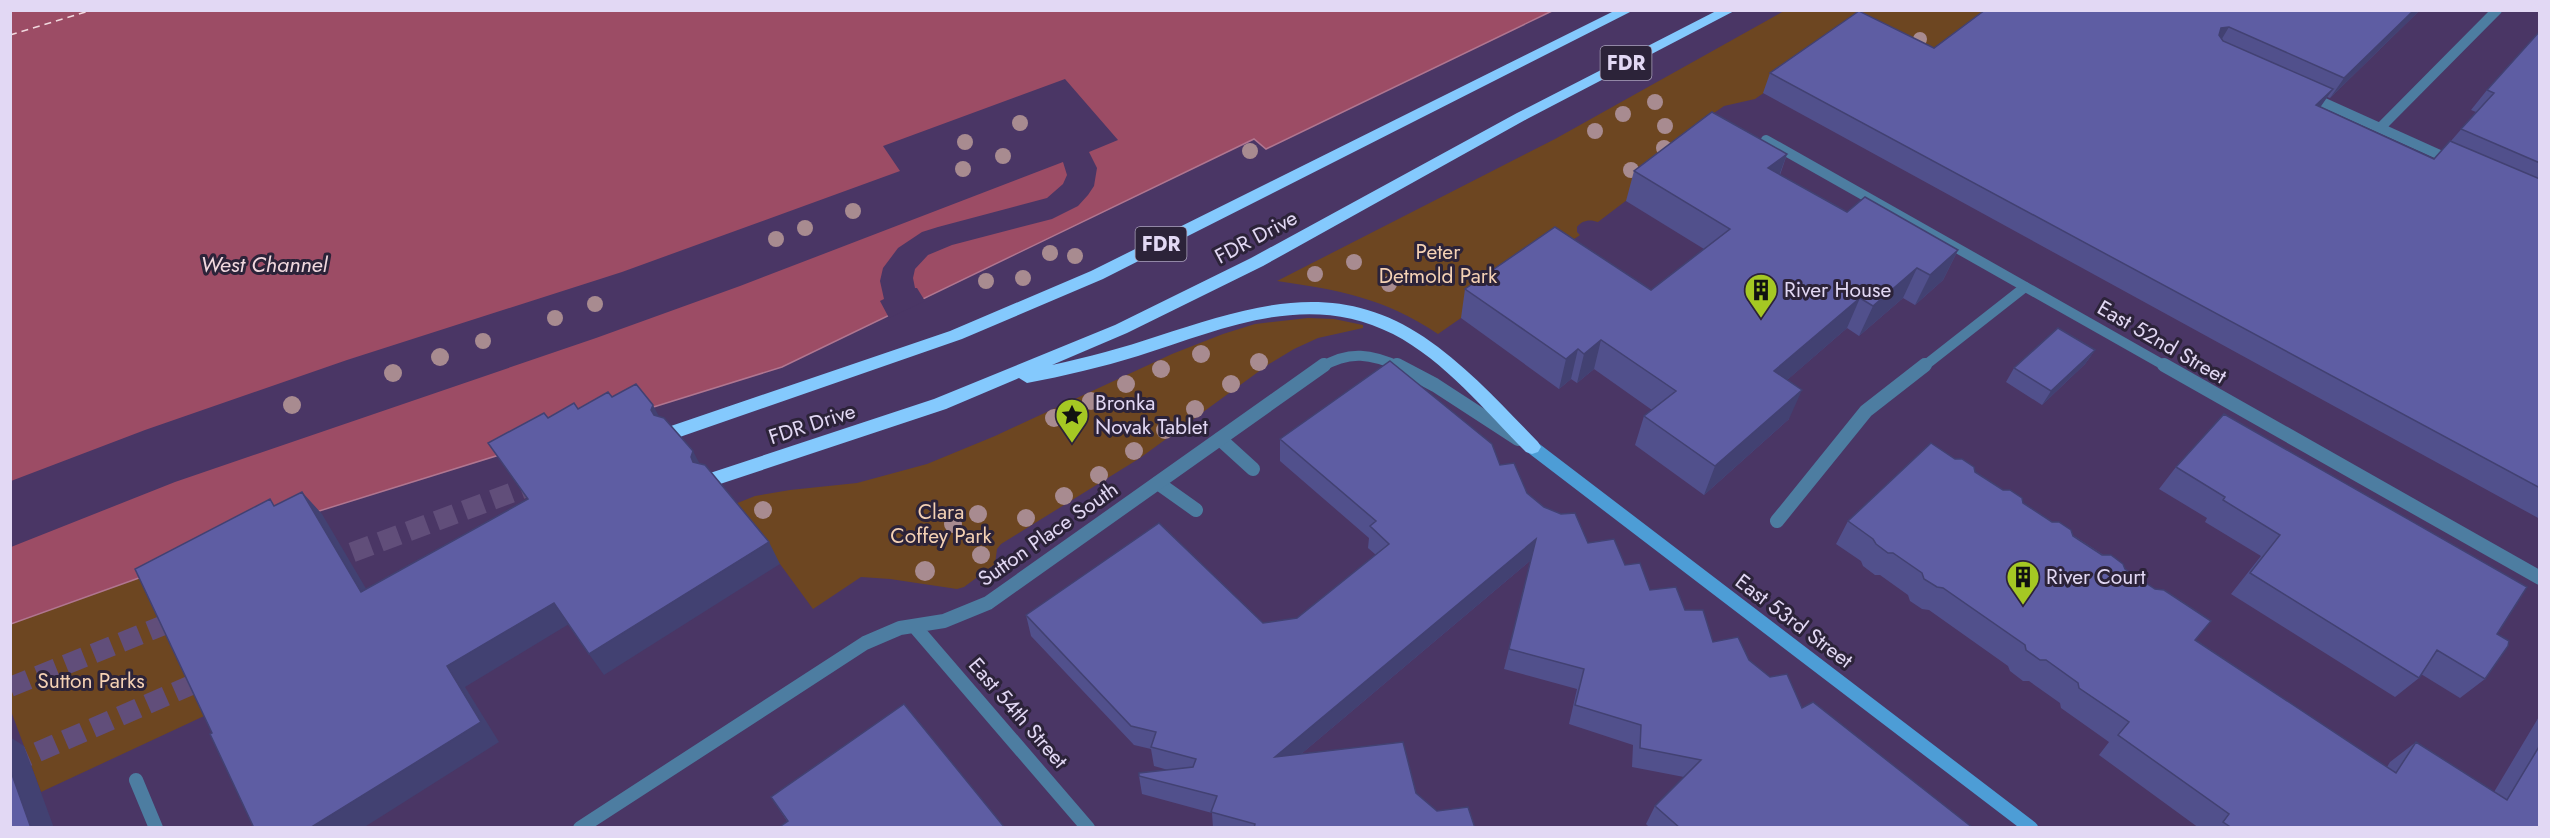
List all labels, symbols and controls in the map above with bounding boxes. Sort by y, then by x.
road number: FDR [1600,46,1652,80]
street label: FDR Drive [1209,203,1303,271]
road number: FDR [1136,227,1186,261]
park label: Peter Detmold Park [1379,237,1498,291]
water label: West Channel [200,248,329,280]
building icon: River House [1743,272,1779,319]
place label: River House [1784,275,1891,305]
street label: East 52nd Street [2092,293,2232,391]
place label: Bronka Novak Tablet [1095,388,1208,442]
street label: FDR Drive [765,396,859,452]
place icon: Bronka Novak Tablet [1054,397,1090,444]
street label: Sutton Place South [972,474,1124,594]
park label: Clara Coffey Park [890,497,992,551]
building icon: River Court [2005,559,2041,606]
place label: River Court [2046,562,2146,592]
street label: East 53rd Street [1729,567,1859,675]
street label: East 54th Street [961,651,1075,775]
park label: Sutton Parks [37,666,145,696]

